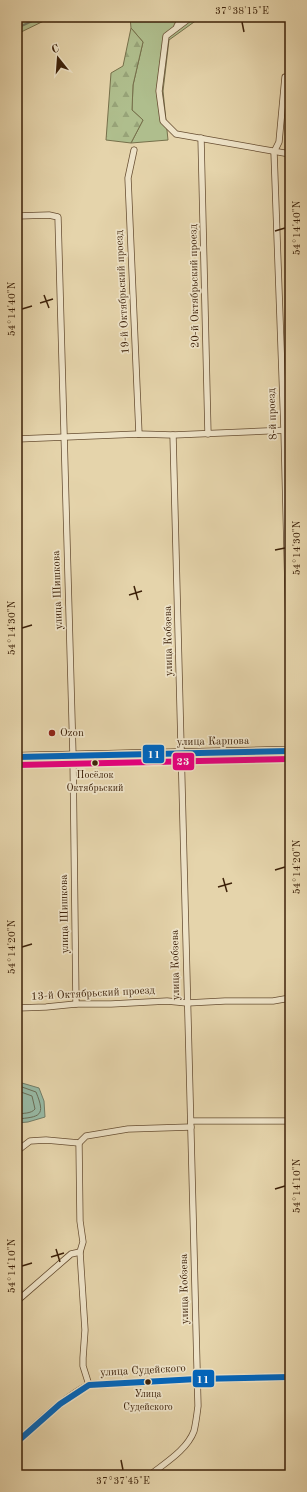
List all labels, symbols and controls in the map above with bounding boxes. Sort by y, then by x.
text: 37°38'15"E [215,6,269,16]
north arrow [38,38,78,78]
text: С [50,44,61,56]
text: 54°14'40"N [292,200,302,255]
street label: 20-й Октябрьский проезд [188,223,202,348]
street label: 19-й Октябрьский проезд [114,229,132,354]
text: 54°14'40"N [7,281,17,336]
street label: 8-й проезд [267,387,279,440]
text: 54°14'30"N [292,520,302,575]
street label: улица Шишкова [51,550,65,630]
text: 54°14'30"N [7,600,17,655]
street label: улица Кобзева [163,605,175,676]
marker: Ozon [47,728,57,738]
place label: Ozon [60,728,84,739]
street label: улица Карпова [177,736,250,748]
line badge: 11 [142,744,165,764]
text: 11 [148,750,160,761]
line badge: 23 [172,752,195,771]
text: 23 [177,757,189,768]
marker: Посёлок Октябрьский [90,758,100,768]
place label: Посёлок Октябрьский [67,770,123,793]
text: 54°14'20"N [292,839,302,894]
street label: улица Шишкова [59,874,71,954]
text: 54°14'20"N [7,919,17,974]
street label: улица Кобзева [170,929,182,1000]
street label: 13-й Октябрьский проезд [31,985,156,1003]
text: 54°14'10"N [292,1158,302,1213]
text: 54°14'10"N [7,1238,17,1293]
street label: улица Кобзева [179,1253,191,1324]
street label: улица Судейского [100,1363,186,1379]
line badge: 11 [192,1369,215,1388]
text: 11 [197,1375,209,1386]
marker: Улица Судейского [143,1377,153,1387]
place label: Улица Судейского [123,1389,173,1412]
text: 37°37'45"E [96,1476,150,1486]

